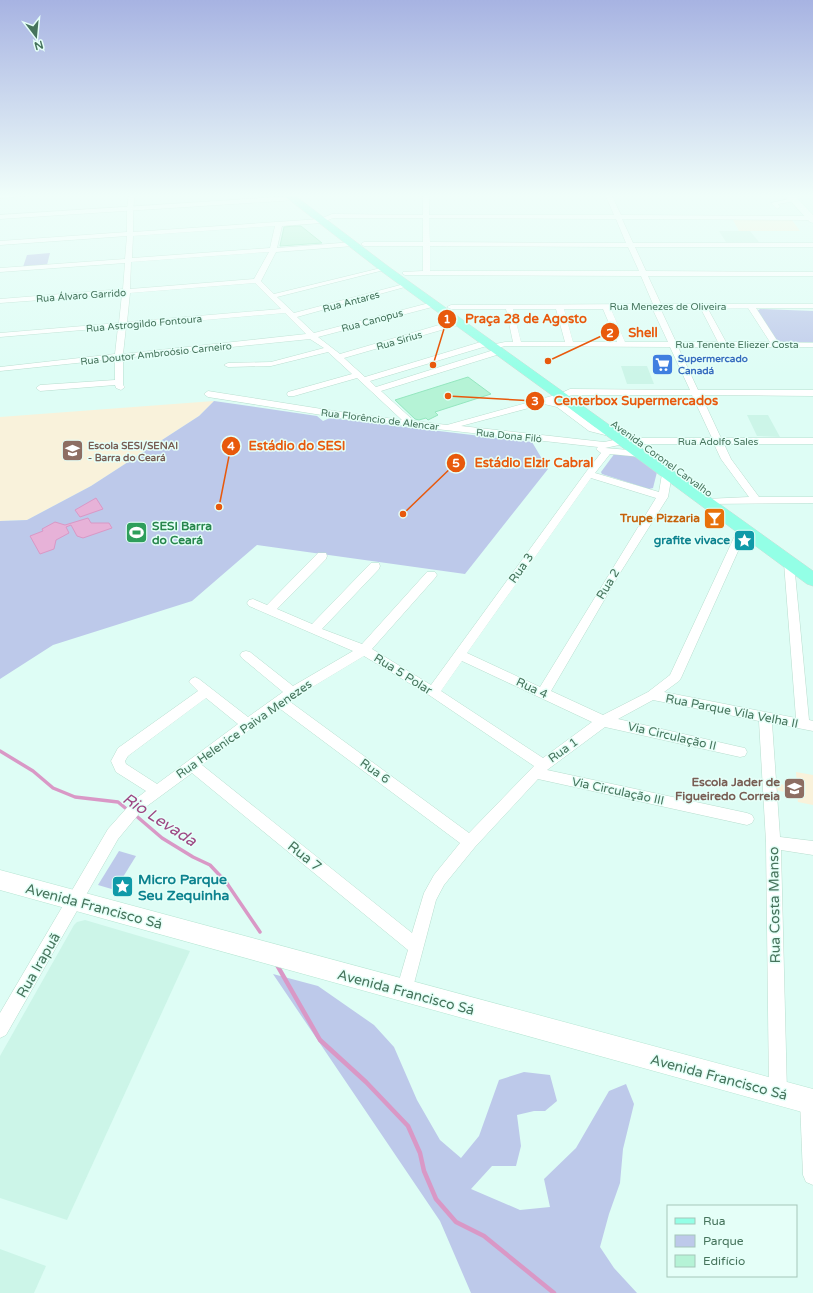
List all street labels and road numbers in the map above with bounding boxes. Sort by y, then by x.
street label: Rua Álvaro Garrido [36,287,127,305]
street label: Rua Antares [322,289,381,315]
street label: Rua Menezes de Oliveira [610,301,726,313]
street label: Rua Canopus [340,307,405,335]
street label: Rua Astrogildo Fontoura [85,313,203,335]
street label: Rua Sirius [375,329,424,353]
street label: Rua Tenente Eliezer Costa [675,339,799,351]
street label: Rua Doutor Ambroósio Carneiro [80,340,232,368]
street label: Rua Florêncio de Alencar [320,407,440,433]
street label: Avenida Coronel Carvalho [608,418,714,500]
street label: Rua Dona Filó [475,427,542,445]
street label: Rua Adolfo Sales [678,436,758,448]
street label: Rua 3 [506,550,536,586]
street label: Rua 2 [593,566,623,602]
street label: Rua 5 Polar [371,651,435,698]
street label: Rua 4 [514,675,550,702]
street label: Rua Helenice Paiva Menezes [174,677,315,781]
street label: Rua Parque Vila Velha II [664,691,800,731]
street label: Via Circulação II [626,719,718,753]
street label: Rua 1 [545,735,581,765]
street label: Rua 6 [357,756,393,786]
street label: Via Circulação III [571,774,665,808]
street label: Rua 7 [284,838,325,875]
street label: Rua Costa Manso [765,847,784,963]
street label: Avenida Francisco Sá [23,880,164,933]
street label: Rua Irapuã [13,930,64,1001]
street label: Avenida Francisco Sá [335,966,476,1019]
street label: Avenida Francisco Sá [648,1051,789,1104]

